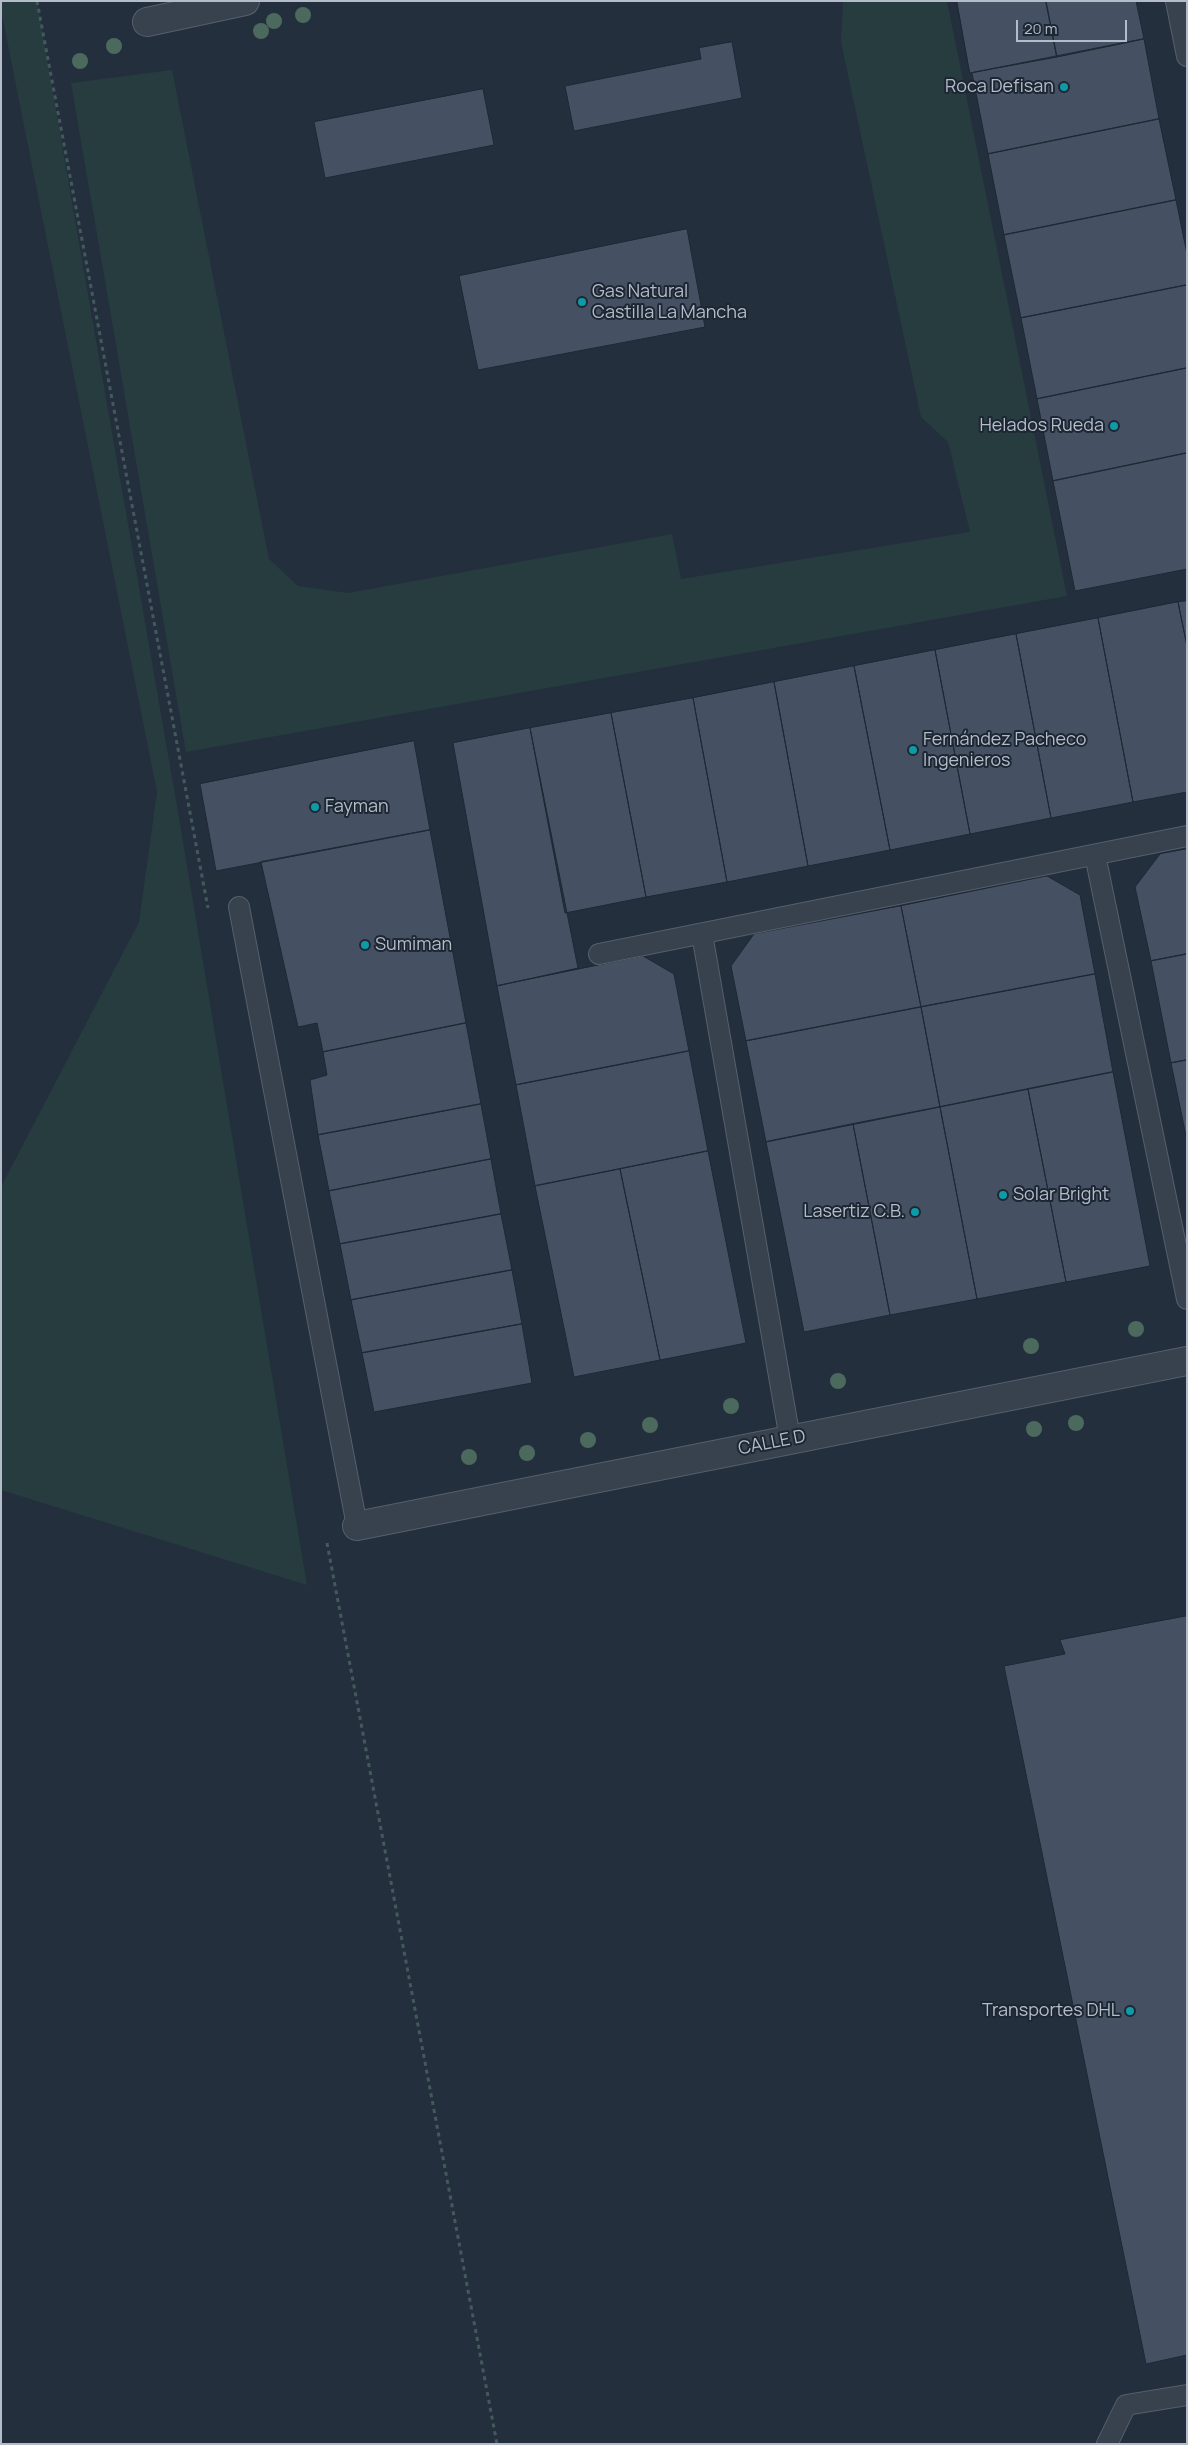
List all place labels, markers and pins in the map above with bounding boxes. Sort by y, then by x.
place label: Roca Defisan [945,76,1054,98]
marker: Roca Defisan [1058,81,1070,93]
place label: Gas Natural Castilla La Mancha [592,281,747,324]
marker: Gas Natural Castilla La Mancha [576,296,588,308]
place label: Helados Rueda [979,415,1104,437]
marker: Helados Rueda [1108,420,1120,432]
place label: Fernández Pacheco Ingenieros [923,729,1086,772]
marker: Fernández Pacheco Ingenieros [907,744,919,756]
place label: Fayman [325,796,389,818]
marker: Fayman [309,801,321,813]
place label: Sumiman [375,934,452,956]
marker: Sumiman [359,939,371,951]
place label: Solar Bright [1013,1184,1109,1206]
marker: Solar Bright [997,1189,1009,1201]
place label: Lasertiz C.B. [803,1201,905,1223]
marker: Lasertiz C.B. [909,1206,921,1218]
place label: Transportes DHL [982,2000,1120,2022]
marker: Transportes DHL [1124,2005,1136,2017]

